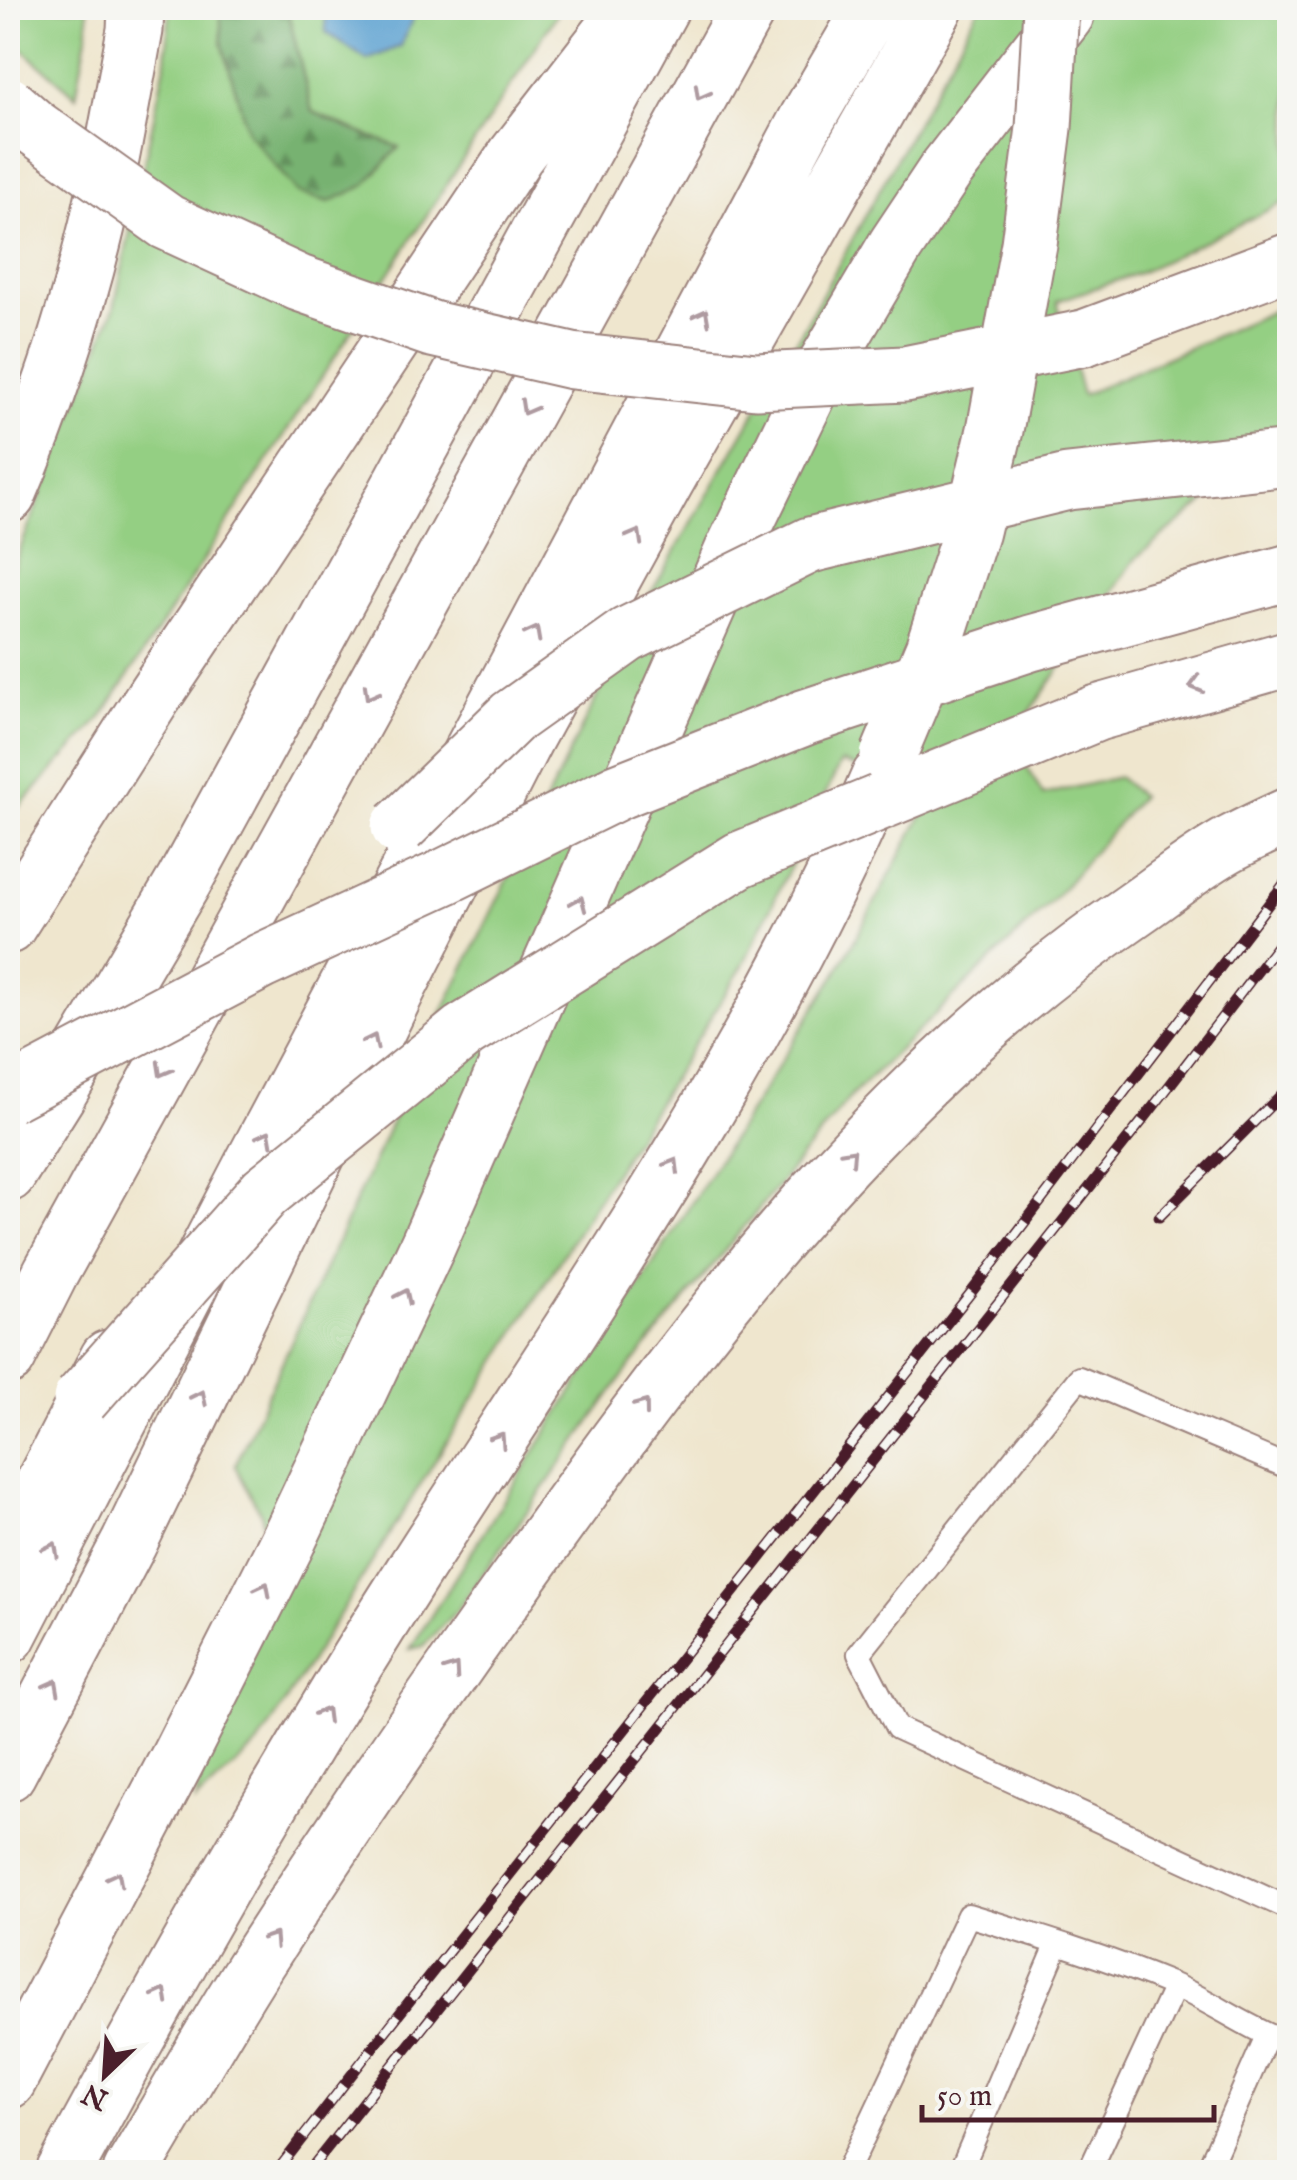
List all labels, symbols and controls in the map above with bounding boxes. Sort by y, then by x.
one-way arrow [693,82,713,100]
one-way arrow [691,308,710,326]
one-way arrow [520,398,540,416]
one-way arrow [624,528,643,547]
one-way arrow [522,626,541,644]
one-way arrow [1188,673,1205,694]
one-way arrow [363,682,383,700]
one-way arrow [567,895,587,913]
one-way arrow [360,1034,380,1052]
one-way arrow [155,1059,175,1077]
one-way arrow [254,1129,274,1147]
one-way arrow [838,1149,856,1167]
one-way arrow [661,1158,680,1176]
one-way arrow [392,1288,412,1306]
one-way arrow [187,1389,207,1407]
one-way arrow [631,1399,648,1417]
one-way arrow [486,1432,505,1450]
one-way arrow [40,1542,59,1560]
one-way arrow [252,1581,272,1599]
one-way arrow [441,1662,459,1681]
one-way arrow [41,1679,60,1697]
one-way arrow [312,1706,331,1724]
one-way arrow [104,1871,123,1889]
one-way arrow [260,1932,279,1950]
one-way arrow [149,1988,169,2006]
north arrow [55,2025,155,2125]
scale bar [922,2060,1214,2122]
text: N [77,2074,115,2117]
text: 50 m [937,2078,992,2116]

